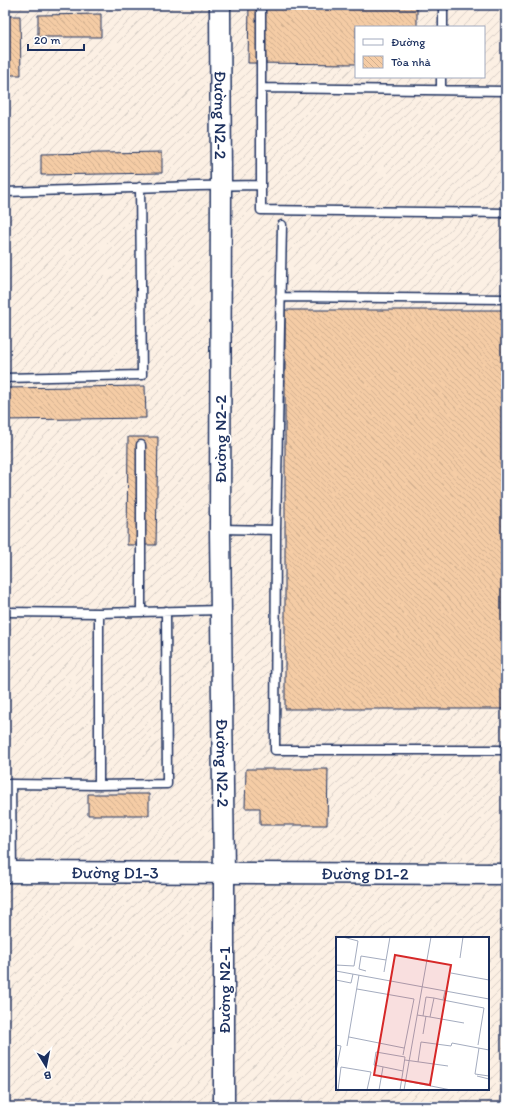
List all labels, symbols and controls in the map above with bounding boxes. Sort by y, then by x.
scale bar [28,26,84,52]
legend [355,26,485,78]
text: 20 m [34,33,61,47]
text: Đường [391,35,426,49]
text: Tòa nhà [391,55,432,69]
street label: Đường N2-2 [210,71,231,159]
street label: Đường N2-2 [210,395,230,483]
street label: Đường N2-2 [212,719,233,807]
street label: Đường D1-3 [71,862,159,883]
street label: Đường D1-2 [321,863,409,884]
inset map [336,937,489,1090]
street label: Đường N2-1 [214,946,234,1034]
north arrow [26,1046,66,1086]
text: B [43,1068,52,1082]

